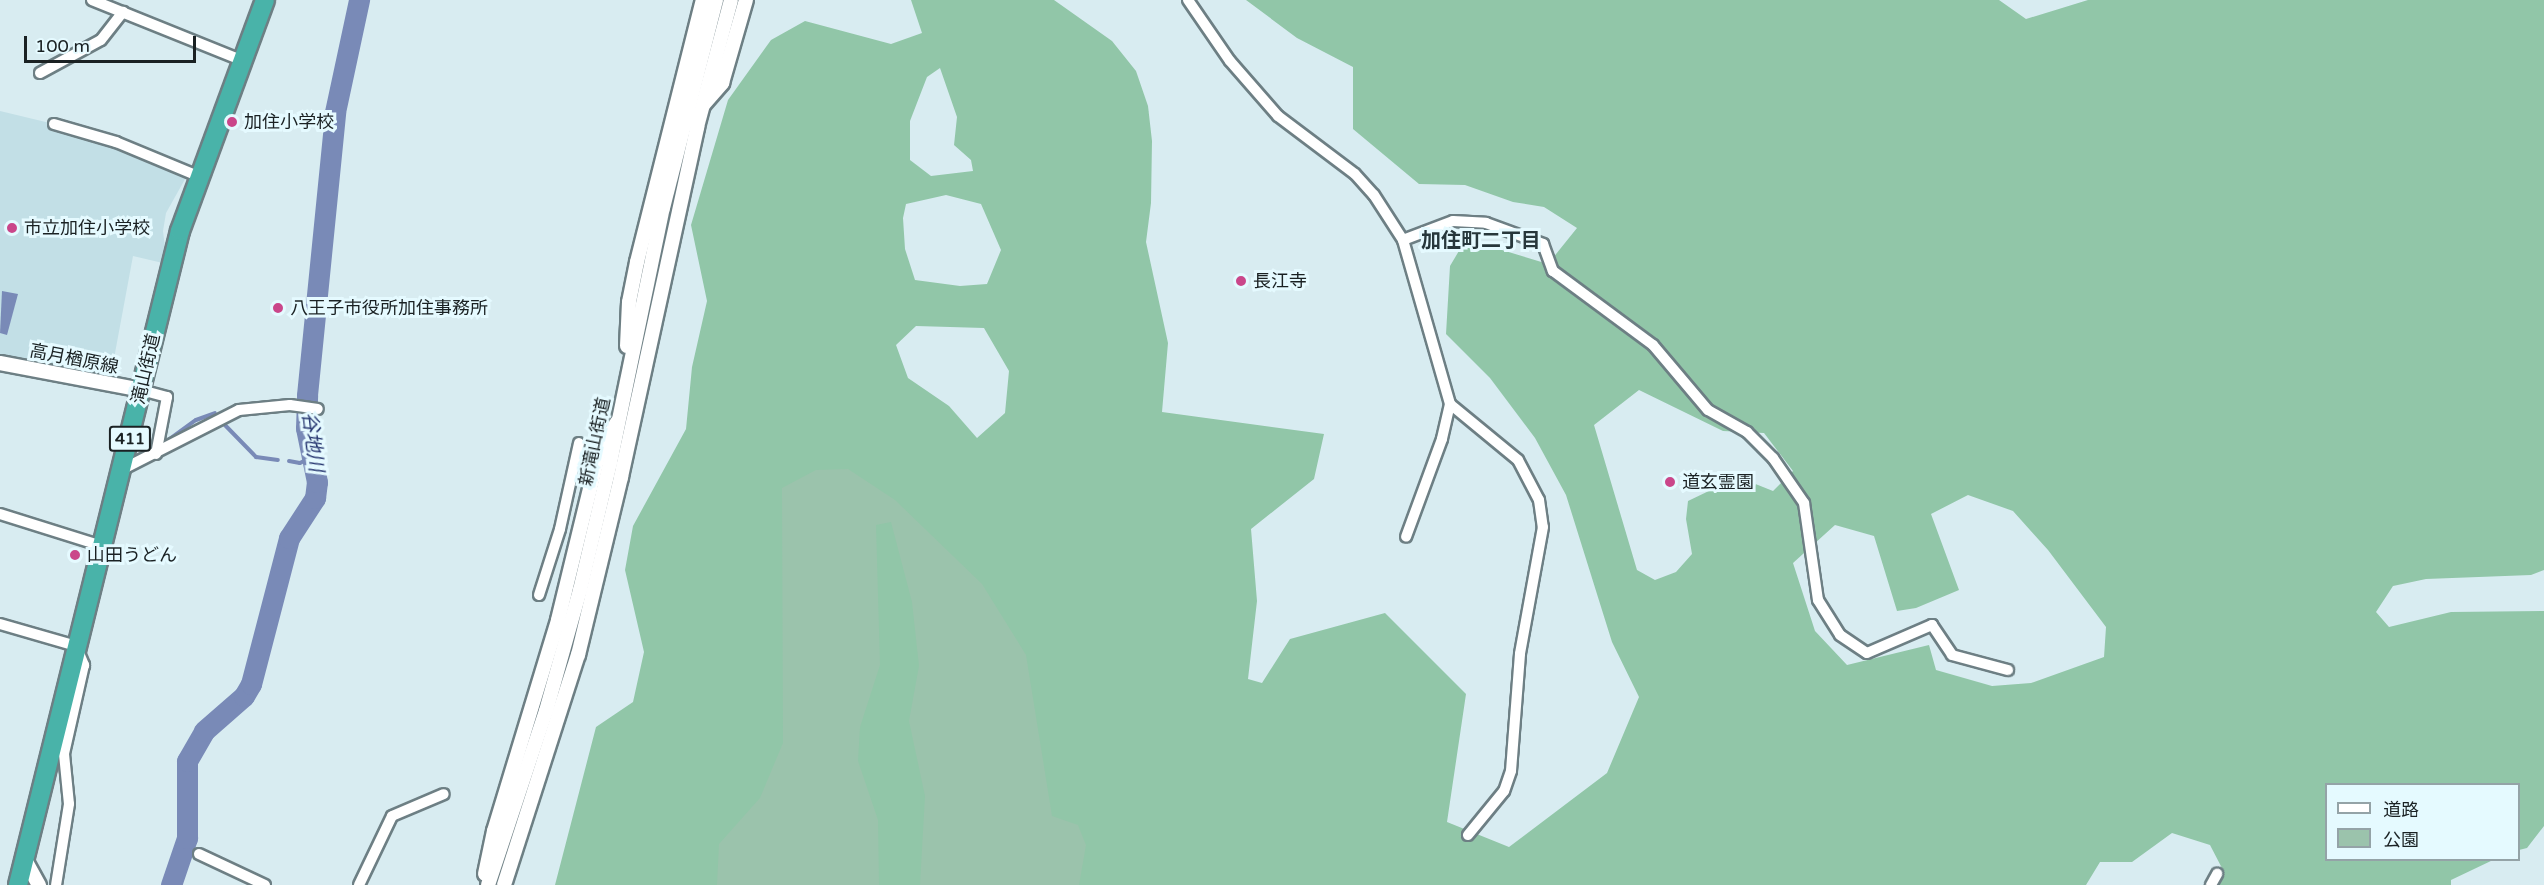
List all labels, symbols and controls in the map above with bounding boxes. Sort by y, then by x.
scale bar [27,24,200,62]
text: 100 m [35,35,90,57]
place label: 加住小学校 [244,111,334,133]
marker: 加住小学校 [225,115,239,129]
place label: 市立加住小学校 [24,217,150,239]
marker: 市立加住小学校 [5,221,19,235]
district label: 加住町二丁目 [1421,229,1541,253]
place label: 長江寺 [1253,270,1307,292]
marker: 長江寺 [1234,274,1248,288]
place label: 八王子市役所加住事務所 [290,297,488,319]
marker: 八王子市役所加住事務所 [271,301,285,315]
street label: 滝山街道 [127,331,165,407]
street label: 高月楢原線 [28,340,120,378]
street label: 新滝山街道 [575,396,615,488]
water label: 谷地川 [296,411,328,473]
road number: 411 [108,426,152,452]
place label: 道玄霊園 [1682,471,1754,493]
marker: 道玄霊園 [1663,475,1677,489]
place label: 山田うどん [87,544,177,566]
marker: 山田うどん [68,548,82,562]
legend [2325,783,2520,861]
text: 道路 [2383,799,2419,821]
text: 公園 [2383,829,2419,851]

